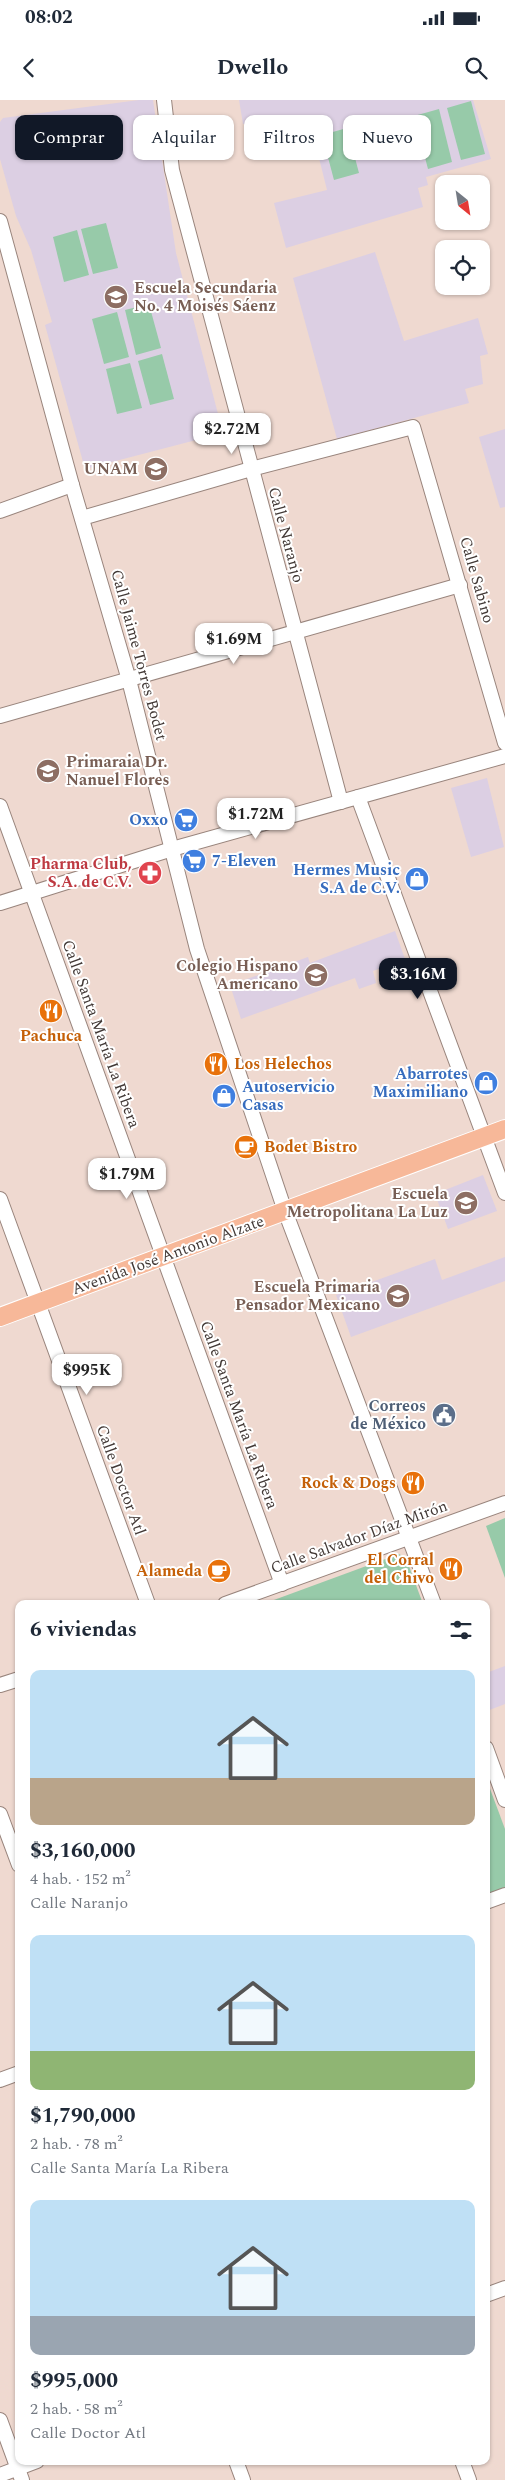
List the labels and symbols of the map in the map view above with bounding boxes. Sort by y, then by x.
north arrow [435,175,490,230]
place label: Escuela Secundaria No. 4 Moisés Sáenz [134,276,278,318]
school or university icon: Escuela Secundaria No. 4 Moisés Sáenz [103,284,129,310]
pin: $2.72M [191,412,273,455]
school or university icon: UNAM [143,456,169,482]
place label: UNAM [84,457,138,481]
street label: Calle Naranjo [262,484,310,586]
street label: Calle Sabino [453,534,501,626]
street label: Calle Jaime Torres Bodet [105,567,173,744]
pin: $1.69M [193,622,275,665]
place label: Primaraia Dr. Nanuel Flores [66,750,169,792]
school or university icon: Primaraia Dr. Nanuel Flores [35,758,61,784]
pin: $1.72M [215,798,297,840]
supermarket icon: Oxxo [173,807,199,833]
place label: Oxxo [129,808,168,832]
supermarket icon: 7-Eleven [181,848,207,874]
place label: 7-Eleven [212,849,277,873]
place label: Pharma Club, S.A. de C.V. [30,852,132,894]
place label: Hermes Music S.A de C.V. [293,858,400,900]
pharmacy icon: Pharma Club, S.A. de C.V. [137,860,163,886]
shop icon: Hermes Music S.A de C.V. [404,866,430,892]
street label: Calle Santa María La Ribera [56,936,146,1132]
place label: Colegio Hispano Americano [176,954,298,996]
pin: $3.16M [377,958,459,1000]
school or university icon: Colegio Hispano Americano [303,962,329,988]
restaurant icon: Pachuca [38,998,64,1024]
place label: Pachuca [20,1024,83,1048]
restaurant icon: Los Helechos [203,1051,229,1077]
place label: Los Helechos [234,1052,332,1076]
place label: Abarrotes Maximiliano [373,1062,468,1104]
shop icon: Abarrotes Maximiliano [473,1070,499,1096]
place label: Autoservicio Casas [242,1075,335,1117]
shop icon: Autoservicio Casas [211,1083,237,1109]
cafe icon: Bodet Bistro [233,1134,259,1160]
place label: Bodet Bistro [264,1135,358,1159]
pin: $1.79M [86,1158,168,1200]
place label: Escuela Metropolitana La Luz [286,1182,449,1224]
school or university icon: Escuela Metropolitana La Luz [453,1190,479,1216]
street label: Avenida José Antonio Alzate [69,1209,267,1301]
place label: Escuela Primaria Pensador Mexicano [235,1275,381,1317]
school or university icon: Escuela Primaria Pensador Mexicano [385,1283,411,1309]
street label: Calle Santa María La Ribera [194,1317,284,1513]
pin: $995K [52,1354,122,1396]
place label: Correos de México [351,1394,426,1436]
public building icon: Correos de México [431,1402,457,1428]
street label: Calle Doctor Atl [90,1421,152,1539]
restaurant icon: Rock & Dogs [400,1470,426,1496]
place label: Rock & Dogs [301,1471,396,1495]
street label: Calle Salvador Díaz Mirón [267,1494,451,1580]
place label: El Corral del Chivo [364,1548,434,1590]
restaurant icon: El Corral del Chivo [438,1556,464,1582]
cafe icon: Alameda [206,1558,232,1584]
place label: Alameda [136,1559,203,1583]

